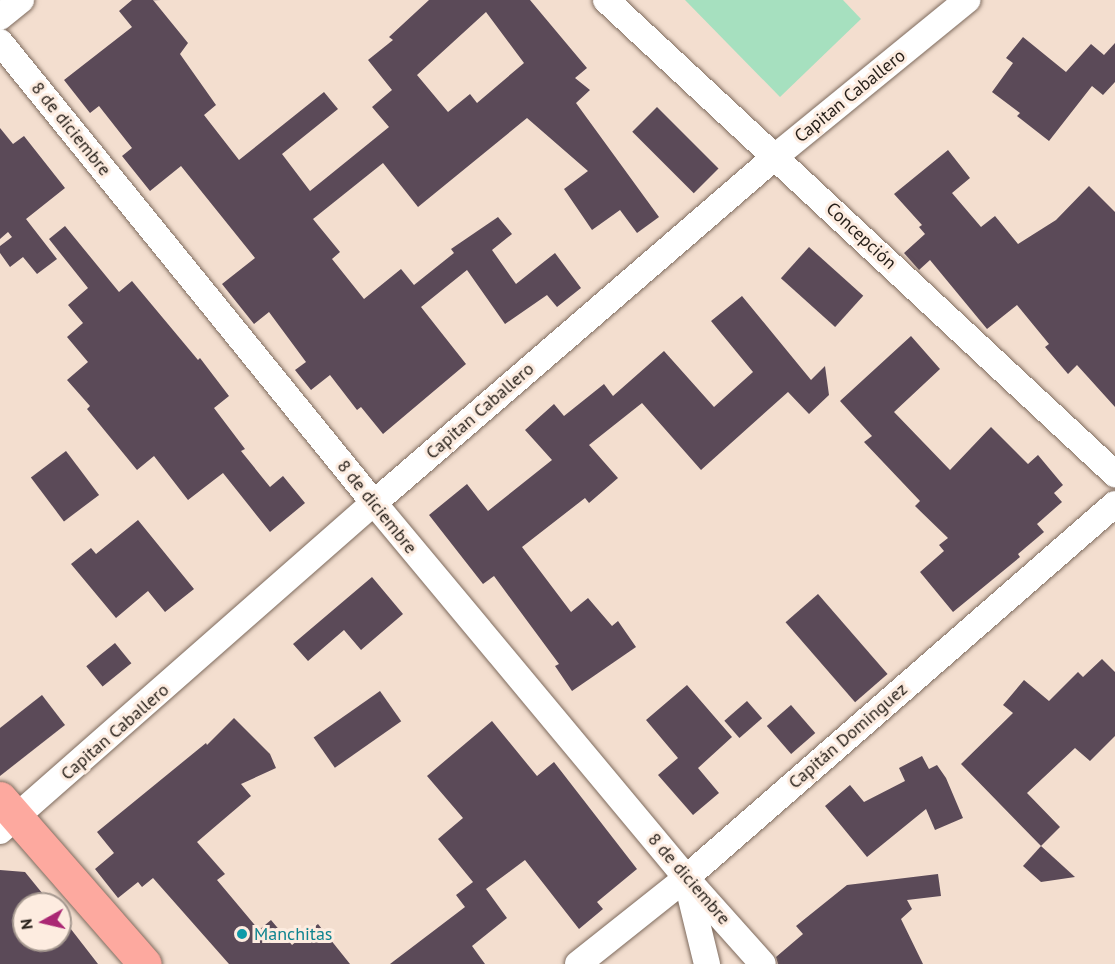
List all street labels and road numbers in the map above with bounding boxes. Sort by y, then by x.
street label: Capitan Caballero [790,45,910,147]
street label: 8 de diciembre [27,78,115,180]
street label: Concepción [821,198,901,274]
street label: Capitan Caballero [422,358,538,464]
street label: 8 de diciembre [333,456,421,558]
street label: Capitan Caballero [57,679,173,785]
street label: Capitán Dominguez [784,679,912,793]
street label: 8 de diciembre [643,829,735,929]

